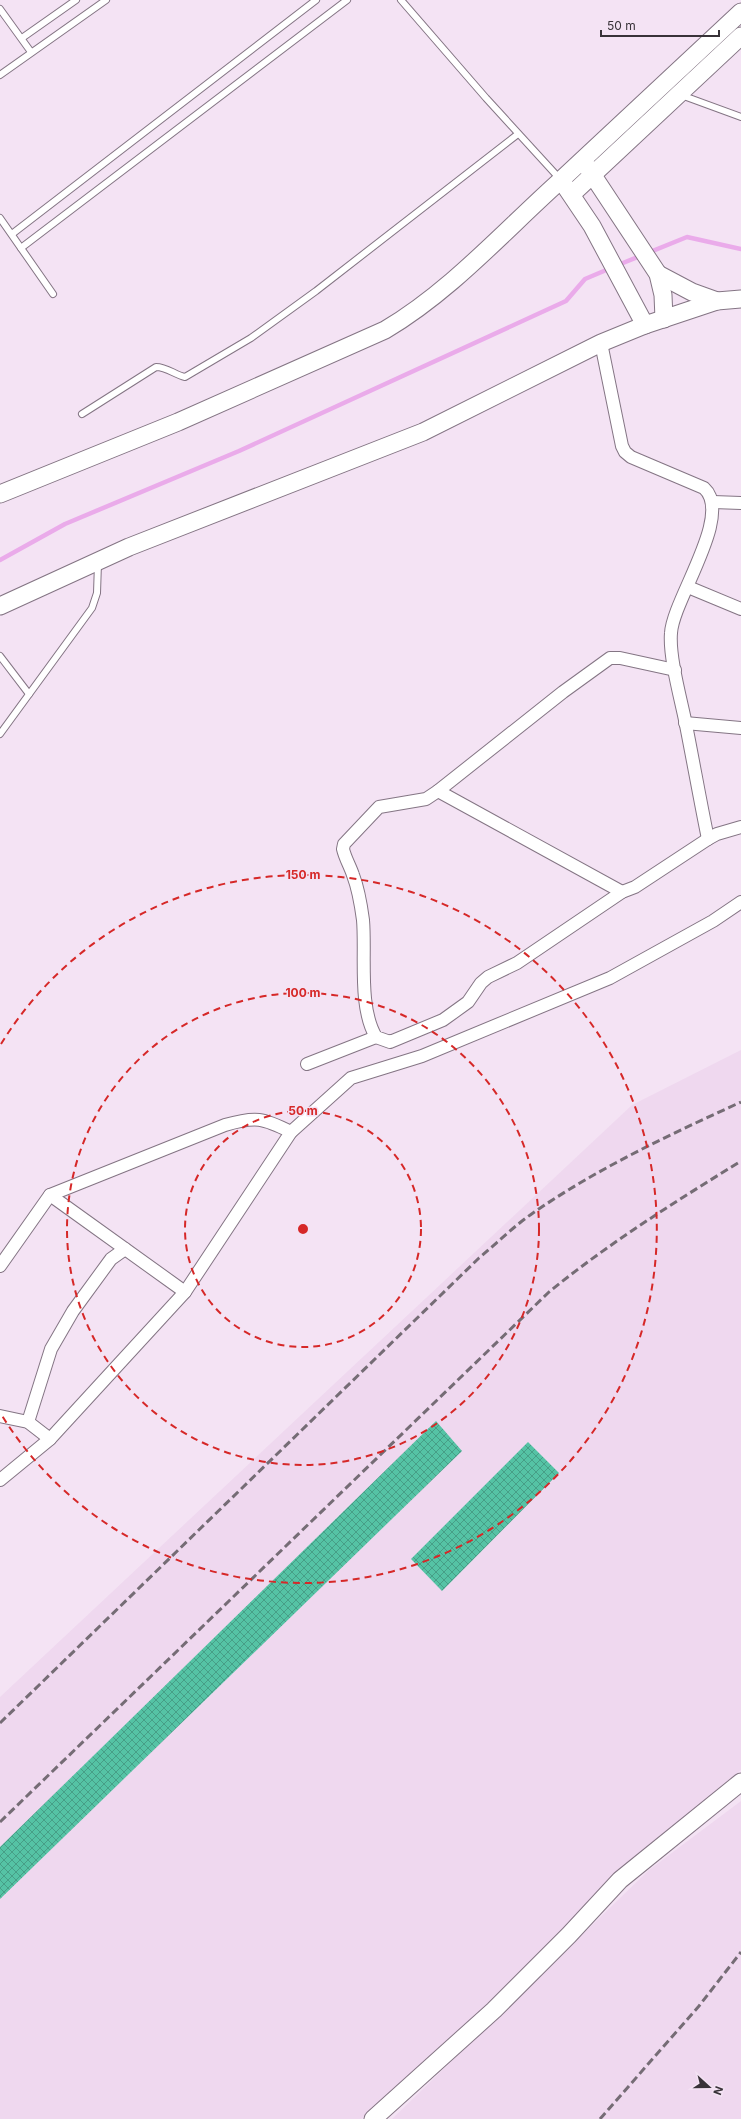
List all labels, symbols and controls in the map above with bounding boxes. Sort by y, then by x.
scale bar [601,12,719,38]
text: 50 m [607,18,636,33]
text: 150 m [286,867,320,882]
text: 100 m [285,985,321,1000]
text: 50 m [288,1103,318,1118]
centre of rings [296,1222,310,1236]
north arrow [689,2067,729,2107]
text: N [710,2084,726,2097]

